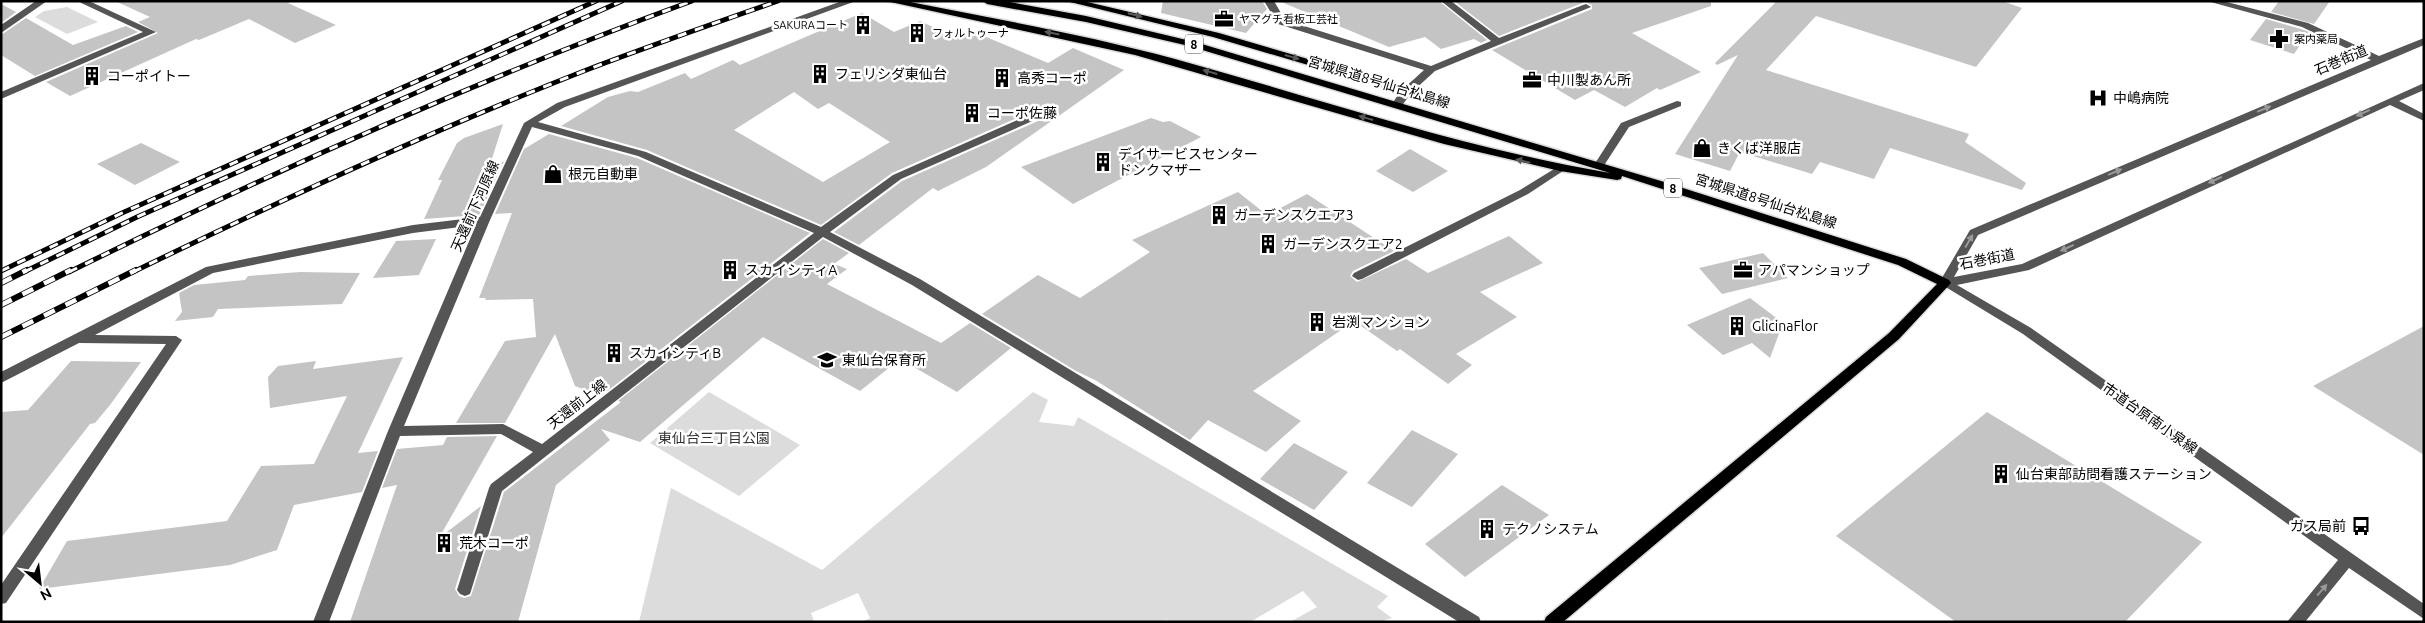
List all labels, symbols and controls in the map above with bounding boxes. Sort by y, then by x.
office icon: ヤマグチ看板工芸社 [1213,8,1235,30]
one-way arrow [1127,12,1142,20]
place label: ヤマグチ看板工芸社 [1239,13,1338,25]
building icon: SAKURAコート [852,14,874,36]
place label: SAKURAコート [774,19,848,31]
building icon: フォルトゥーナ [906,22,928,44]
place label: フォルトゥーナ [932,27,1009,39]
pharmacy icon: 案内薬局 [2268,28,2290,50]
one-way arrow [1044,29,1060,37]
place label: 案内薬局 [2294,33,2338,45]
road number: 8 [1185,34,1203,54]
street label: 石巻街道 [2312,42,2370,78]
street label: 宮城県道8号仙台松島線 [1306,53,1452,111]
one-way arrow [1284,54,1299,62]
building icon: フェリシダ東仙台 [809,63,831,85]
building icon: コーポイトー [81,65,103,87]
place label: フェリシダ東仙台 [835,66,947,82]
building icon: 高秀コーポ [991,67,1013,89]
place label: コーポイトー [107,68,191,84]
one-way arrow [1202,68,1217,76]
office icon: 中川製あん所 [1521,69,1543,91]
place label: 高秀コーポ [1017,70,1087,86]
place label: 中川製あん所 [1547,72,1631,88]
hospital icon: 中嶋病院 [2087,87,2109,109]
place label: 中嶋病院 [2113,90,2169,106]
building icon: コーポ佐藤 [961,102,983,124]
one-way arrow [2257,104,2271,112]
place label: コーポ佐藤 [987,105,1057,121]
one-way arrow [2356,109,2370,117]
one-way arrow [1358,114,1374,122]
shop icon: きくば洋服店 [1691,137,1713,159]
place label: きくば洋服店 [1717,140,1801,156]
place label: デイサービスセンター ドンクマザー [1118,146,1258,178]
building icon: デイサービスセンター ドンクマザー [1092,151,1114,173]
one-way arrow [1515,157,1530,165]
street label: 天還前下河原線 [448,158,502,254]
shop icon: 根元自動車 [542,163,564,185]
place label: 根元自動車 [568,166,638,182]
one-way arrow [2108,168,2122,176]
street label: 宮城県道8号仙台松島線 [1693,171,1839,231]
one-way arrow [2208,177,2222,185]
road number: 8 [1664,178,1682,198]
building icon: ガーデンスクエア3 [1208,204,1230,226]
place label: ガーデンスクエア3 [1234,207,1354,223]
building icon: ガーデンスクエア2 [1257,233,1279,255]
one-way arrow [1965,234,1974,247]
place label: ガーデンスクエア2 [1283,236,1403,252]
one-way arrow [2060,244,2074,252]
street label: 石巻街道 [1958,246,2016,272]
building icon: スカイシティA [719,259,741,281]
office icon: アパマンショップ [1732,259,1754,281]
place label: スカイシティA [745,262,837,278]
place label: アパマンショップ [1758,262,1870,278]
building icon: 岩渕マンション [1306,311,1328,333]
place label: 岩渕マンション [1332,314,1430,330]
building icon: GlicinaFlor [1726,315,1748,337]
place label: GlicinaFlor [1752,318,1819,334]
building icon: スカイシティB [603,342,625,364]
place label: スカイシティB [629,345,721,361]
school or university icon: 東仙台保育所 [816,349,838,371]
place label: 東仙台保育所 [842,352,926,368]
street label: 天還前上線 [544,376,610,432]
street label: 市道台原南小泉線 [2100,379,2200,457]
park label: 東仙台三丁目公園 [658,430,770,446]
building icon: 仙台東部訪問看護ステーション [1990,463,2012,485]
place label: 仙台東部訪問看護ステーション [2016,466,2212,482]
bus stop icon: ガス局前 [2350,515,2372,537]
building icon: テクノシステム [1476,518,1498,540]
place label: ガス局前 [2290,518,2346,534]
place label: テクノシステム [1502,521,1599,537]
building icon: 荒木コーポ [433,532,455,554]
place label: 荒木コーポ [459,535,529,551]
north arrow [15,558,65,608]
one-way arrow [2316,584,2327,597]
text: N [38,585,54,604]

